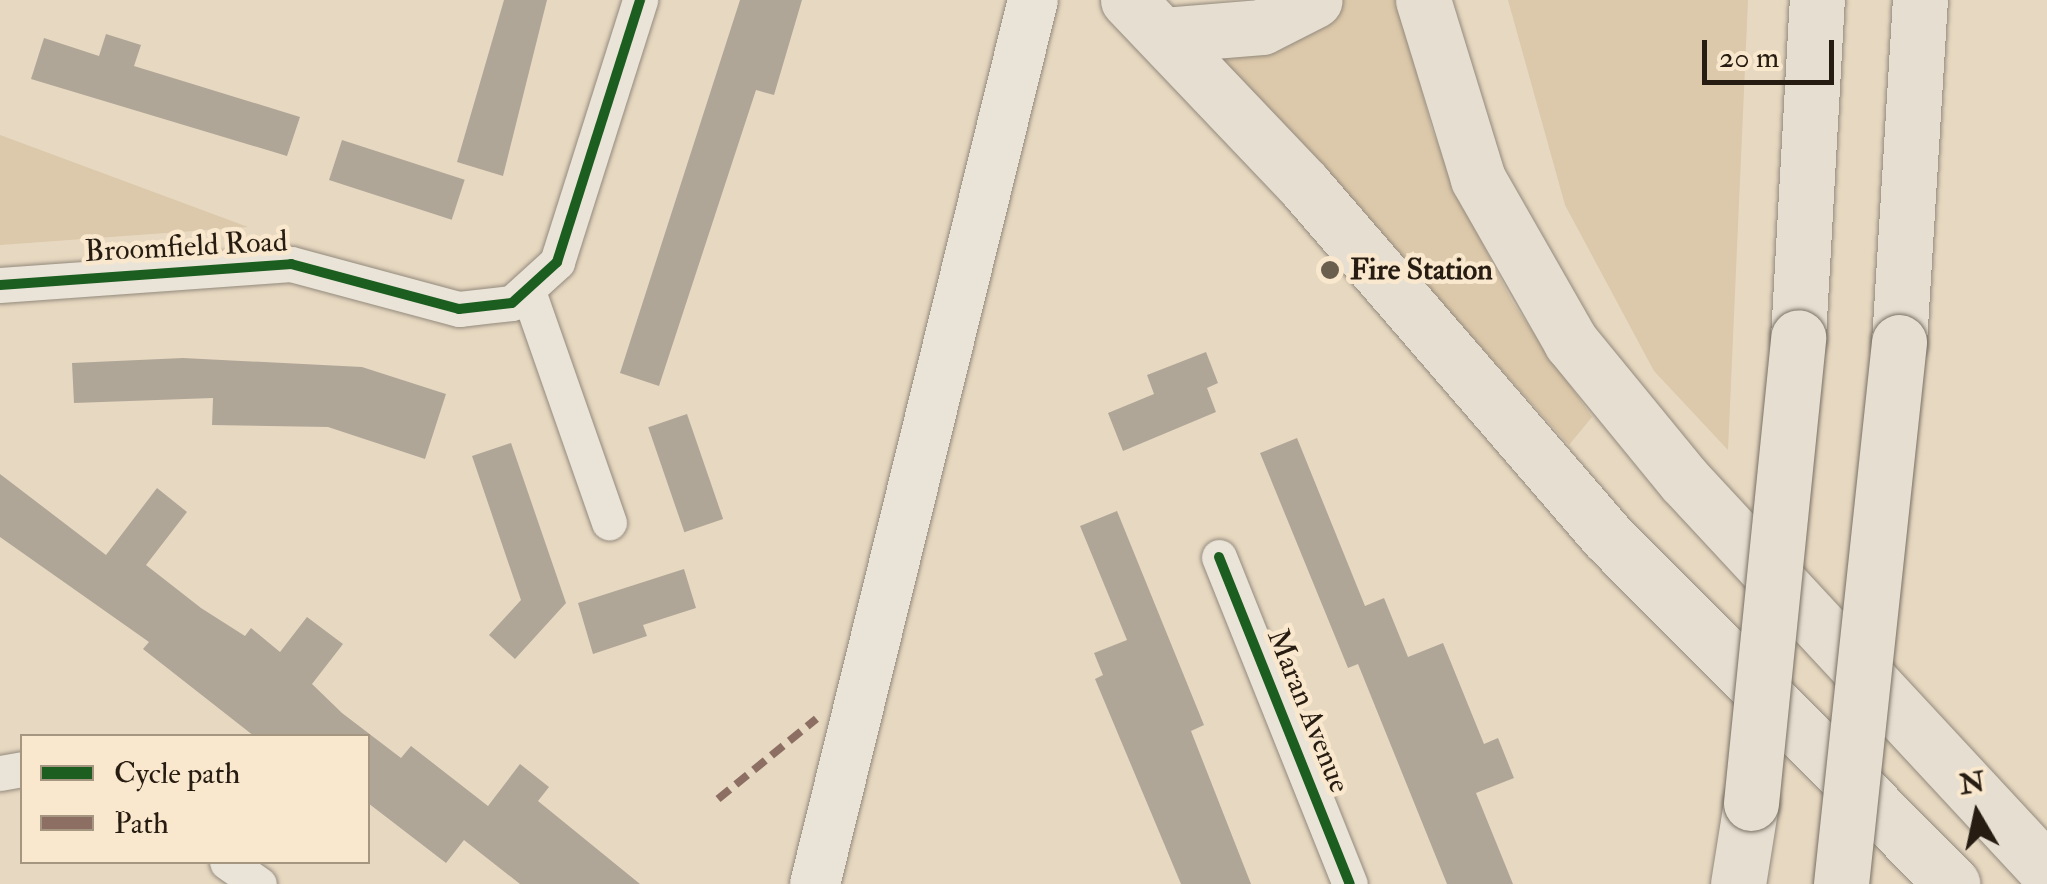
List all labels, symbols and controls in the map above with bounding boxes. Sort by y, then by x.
scale bar [1707,20,1840,82]
text: 20 m [1719,39,1779,76]
street label: Broomfield Road [84,224,288,270]
place label: Fire Station [1350,252,1493,288]
marker: Fire Station [1319,259,1341,281]
street label: Maran Avenue [1259,624,1357,798]
legend [20,734,370,864]
text: Cycle path [114,755,240,792]
north arrow [1927,764,2027,864]
text: N [1957,765,1987,803]
text: Path [114,805,169,842]

